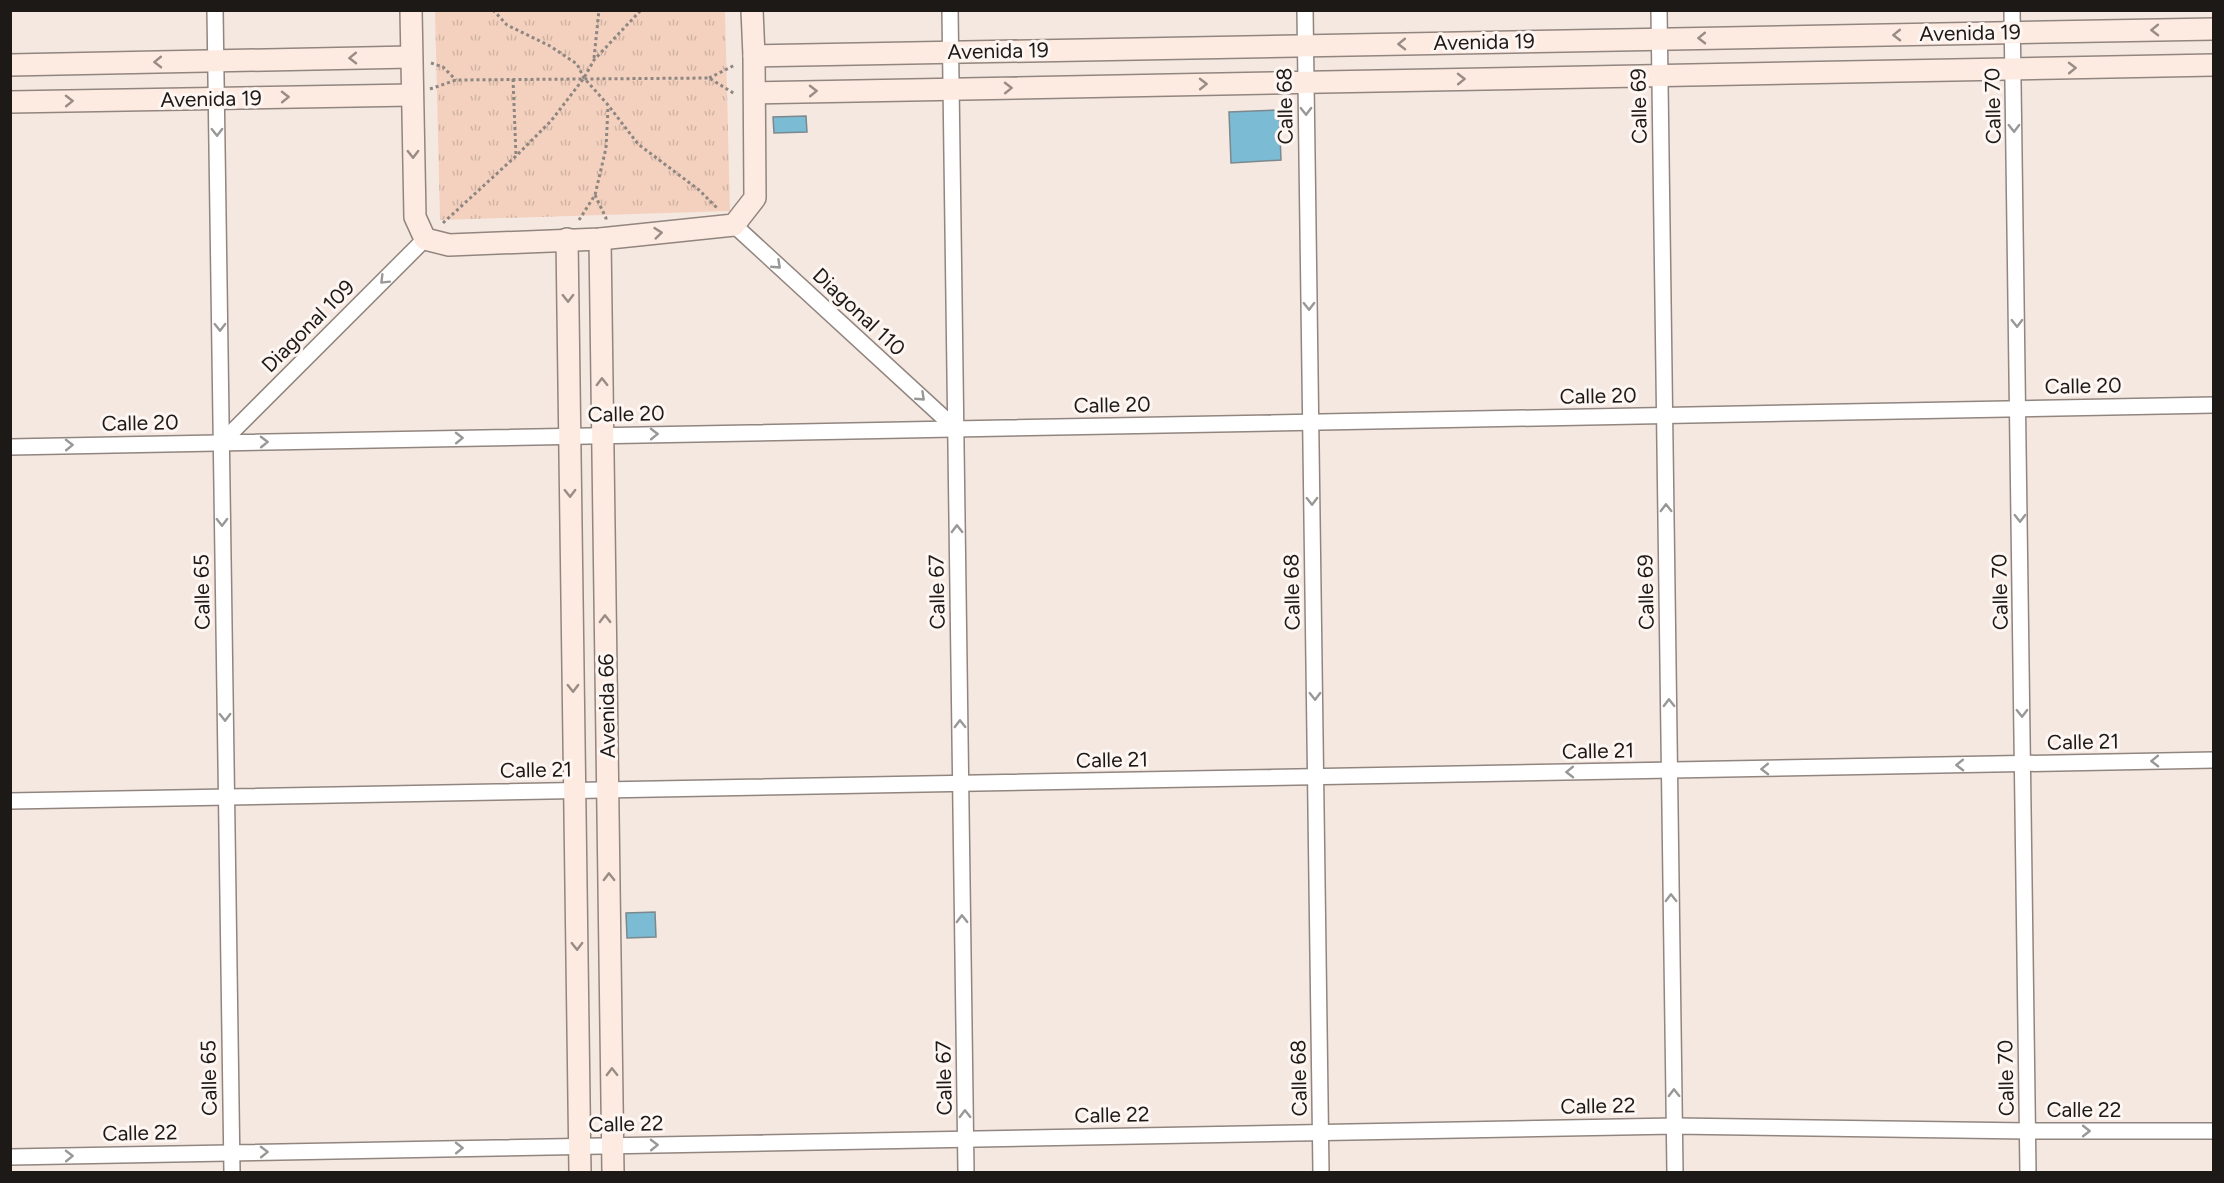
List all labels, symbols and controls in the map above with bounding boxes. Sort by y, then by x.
street label: Avenida 19 [1919,19,2021,46]
one-way arrow [2151,24,2160,36]
street label: Avenida 19 [1433,28,1535,55]
one-way arrow [1893,29,1902,41]
one-way arrow [1698,32,1707,45]
street label: Avenida 19 [947,37,1049,64]
one-way arrow [1398,38,1407,50]
one-way arrow [348,52,357,65]
one-way arrow [153,56,162,68]
one-way arrow [2067,62,2076,74]
street label: Calle 68 [1271,68,1298,144]
street label: Calle 69 [1625,68,1652,144]
street label: Calle 70 [1979,68,2006,144]
one-way arrow [1457,73,1466,86]
one-way arrow [1199,78,1208,90]
one-way arrow [1004,82,1013,94]
street label: Avenida 19 [160,85,262,112]
one-way arrow [809,85,818,98]
one-way arrow [280,91,289,104]
one-way arrow [64,95,73,108]
one-way arrow [1300,106,1312,115]
one-way arrow [2008,123,2020,132]
one-way arrow [211,127,223,136]
one-way arrow [407,149,419,158]
one-way arrow [654,227,663,240]
one-way arrow [771,258,781,269]
street label: Diagonal 110 [808,262,911,361]
one-way arrow [380,273,391,284]
street label: Diagonal 109 [256,274,359,377]
one-way arrow [561,293,574,302]
one-way arrow [1303,301,1315,310]
one-way arrow [2011,318,2023,327]
one-way arrow [213,322,226,331]
street label: Calle 20 [2044,372,2122,399]
one-way arrow [596,378,608,387]
street label: Calle 20 [1559,382,1637,409]
one-way arrow [914,390,925,401]
street label: Calle 20 [1073,391,1151,418]
street label: Calle 20 [587,400,665,427]
street label: Calle 20 [101,409,179,436]
one-way arrow [649,428,658,441]
one-way arrow [454,432,463,444]
one-way arrow [259,436,268,448]
one-way arrow [64,439,73,452]
one-way arrow [564,488,577,497]
one-way arrow [1306,496,1318,505]
one-way arrow [1660,504,1672,513]
one-way arrow [2013,513,2026,522]
one-way arrow [216,517,229,526]
one-way arrow [951,525,963,534]
street label: Calle 65 [188,554,215,630]
street label: Calle 67 [923,554,950,630]
street label: Calle 68 [1278,554,1305,630]
street label: Calle 69 [1632,554,1659,630]
street label: Calle 70 [1986,554,2013,630]
one-way arrow [599,615,612,624]
street label: Avenida 66 [593,653,620,759]
one-way arrow [567,683,579,692]
one-way arrow [1308,691,1321,700]
one-way arrow [1662,699,1675,708]
one-way arrow [2016,708,2028,717]
one-way arrow [219,712,231,721]
one-way arrow [953,720,966,729]
street label: Calle 21 [2047,728,2119,755]
street label: Calle 21 [1562,737,1634,764]
street label: Calle 21 [1076,746,1148,773]
one-way arrow [2151,755,2160,768]
street label: Calle 21 [500,756,572,783]
one-way arrow [1956,759,1965,771]
one-way arrow [1761,762,1770,775]
one-way arrow [1566,766,1575,778]
one-way arrow [603,873,615,882]
one-way arrow [1665,894,1678,903]
one-way arrow [956,915,969,924]
one-way arrow [570,941,583,950]
street label: Calle 65 [195,1040,222,1116]
street label: Calle 67 [930,1040,957,1116]
street label: Calle 68 [1285,1040,1312,1116]
street label: Calle 70 [1992,1040,2019,1116]
one-way arrow [606,1068,618,1077]
one-way arrow [1668,1089,1680,1098]
street label: Calle 22 [1560,1092,1636,1119]
street label: Calle 22 [2046,1097,2122,1122]
street label: Calle 22 [1074,1101,1150,1128]
street label: Calle 22 [588,1110,664,1137]
one-way arrow [959,1110,971,1119]
street label: Calle 22 [102,1119,178,1146]
one-way arrow [2082,1125,2091,1137]
one-way arrow [649,1139,658,1151]
one-way arrow [454,1142,463,1155]
one-way arrow [259,1146,268,1158]
one-way arrow [64,1149,73,1162]

